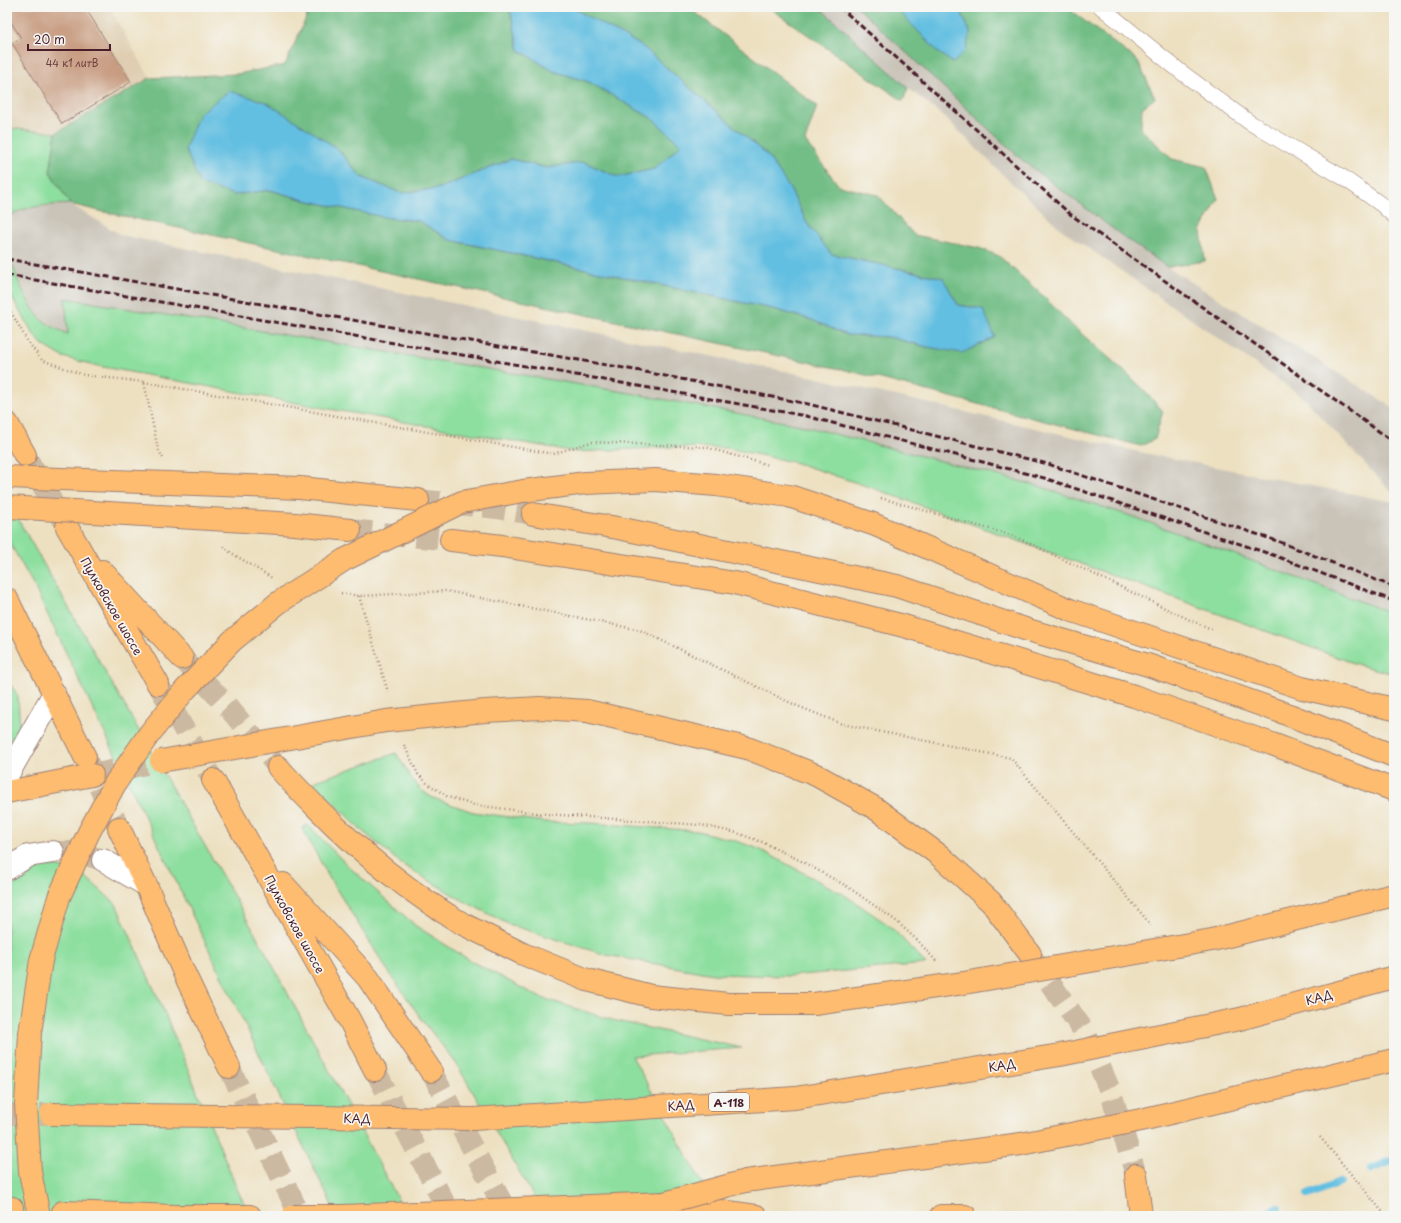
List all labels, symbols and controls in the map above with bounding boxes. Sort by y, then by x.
scale bar [28,26,110,52]
text: 20 m [34,30,65,48]
house number: 44 к1 литВ [46,55,99,70]
street label: Пулковское шоссе [77,554,147,658]
street label: Пулковское шоссе [260,871,330,977]
street label: КАД [1303,985,1335,1009]
street label: КАД [987,1054,1017,1076]
road number: А-118 [709,1093,749,1111]
street label: КАД [667,1095,696,1115]
street label: КАД [343,1109,371,1127]

